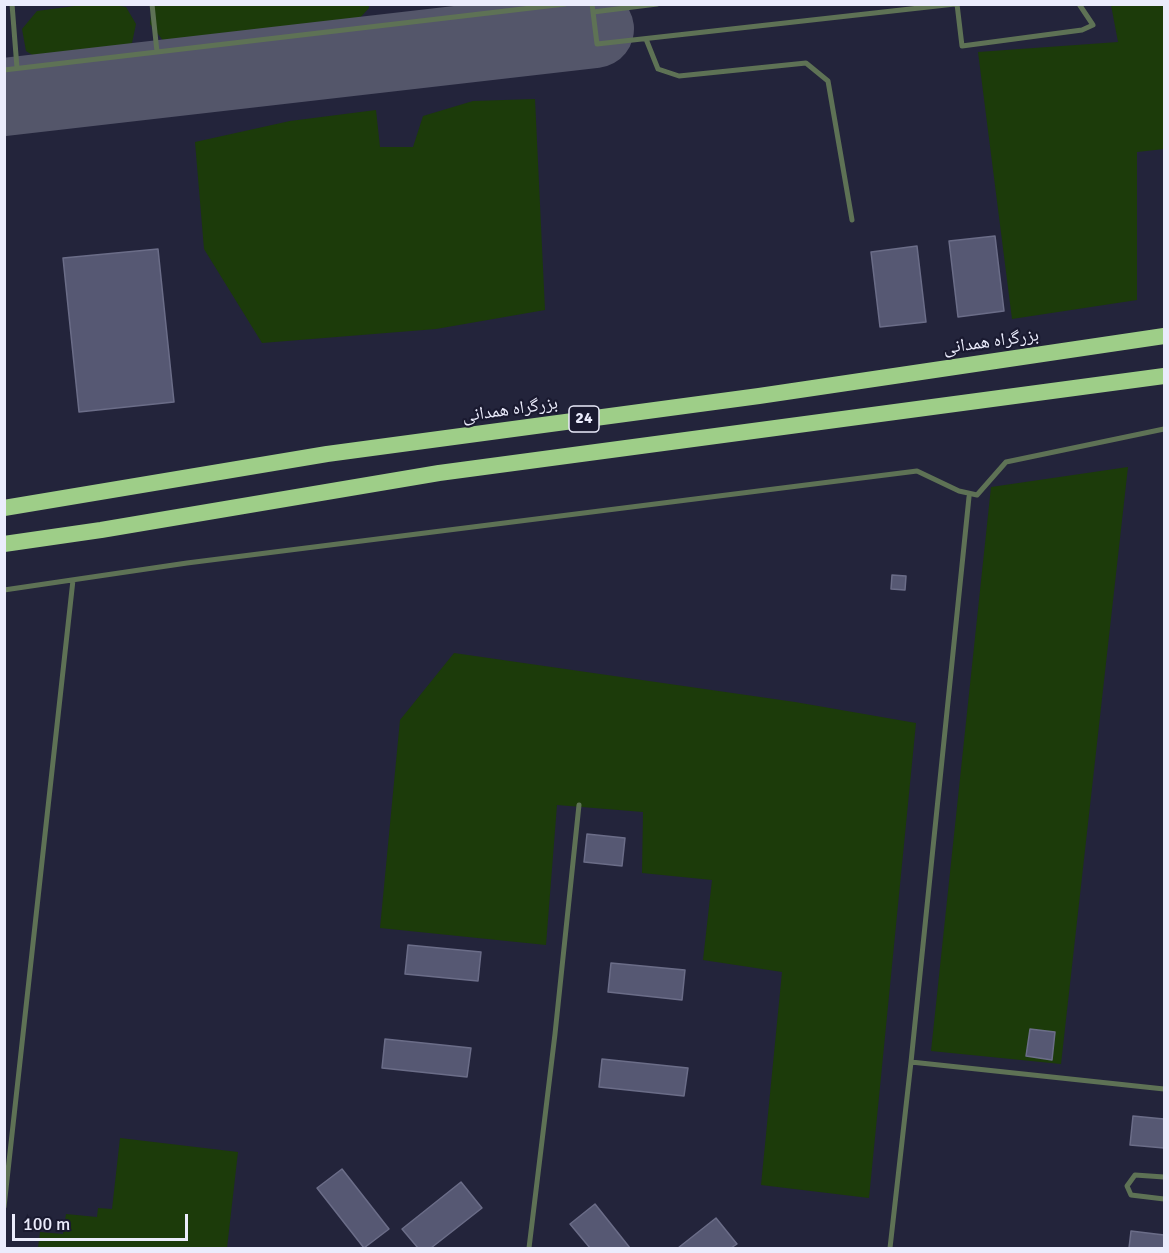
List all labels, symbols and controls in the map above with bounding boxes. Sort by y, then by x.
street label: بزرگراه همدانی [942,325,1040,359]
street label: بزرگراه همدانی [461,393,559,427]
road number: 24 [569,406,599,432]
scale bar [15,1202,190,1240]
text: 100 m [23,1213,70,1235]

